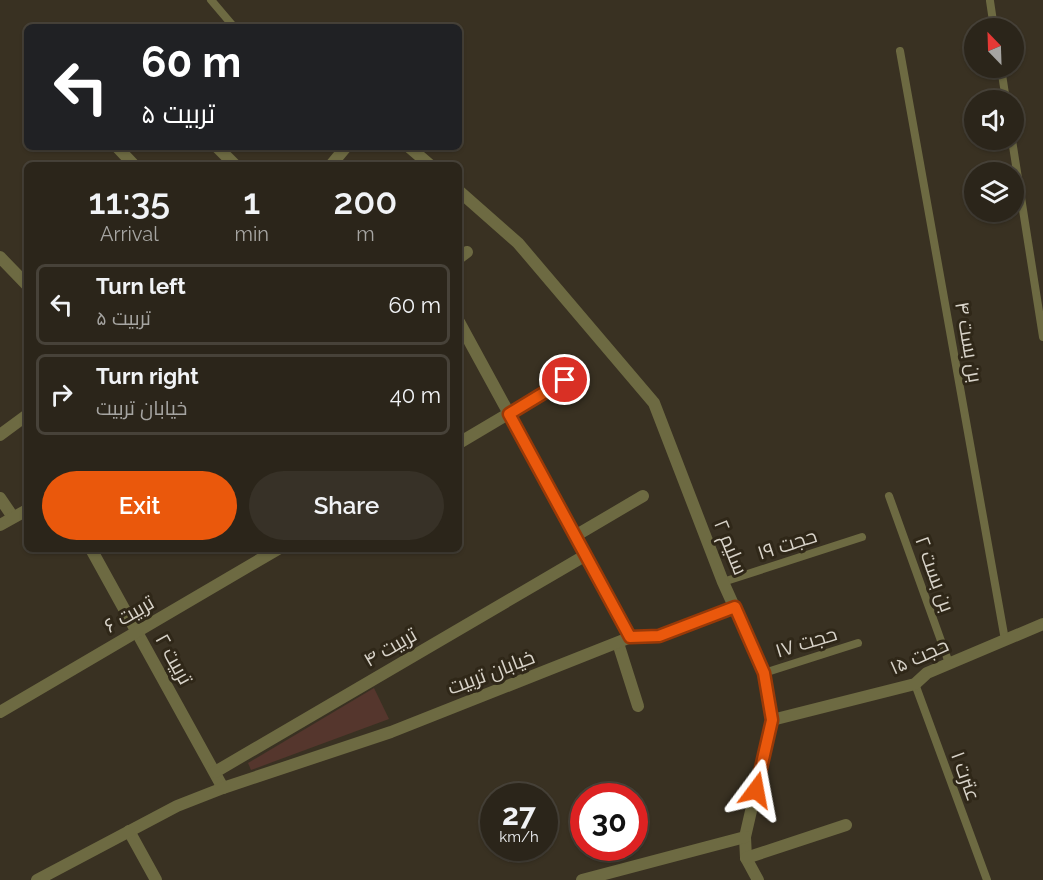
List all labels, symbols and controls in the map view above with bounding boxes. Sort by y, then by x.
north arrow [964,18,1024,78]
map controls [964,18,1024,222]
text: 60 m [141,38,241,87]
icon: left [42,48,120,126]
button: sound [964,90,1024,150]
text: تربیت ۵ [141,98,215,129]
button: layers [964,162,1024,222]
text: 11:35 [89,180,170,222]
text: 1 [243,180,260,222]
text: 200 [334,180,397,222]
text: Arrival [100,222,159,246]
text: min [235,222,269,246]
text: m [356,222,375,246]
text: Turn left [96,273,186,299]
icon: left [45,288,78,321]
text: 60 m [388,292,441,318]
street label: بن بست ۴ [949,300,988,384]
text: تربیت ۵ [96,306,151,330]
pin [539,354,590,405]
text: Turn right [96,363,199,389]
icon: arrive [548,363,581,396]
icon: right [45,378,78,411]
text: 40 m [390,382,441,408]
text: خیابان تربیت [96,396,187,420]
button: Exit [42,471,237,540]
button: Share [249,471,444,540]
street label: سلیم ۲ [707,516,753,579]
street label: حجت ۱۹ [754,523,820,565]
street label: بن بست ۲ [909,533,960,616]
street label: تربیت ۶ [100,590,159,638]
street label: حجت ۱۷ [772,621,840,663]
street label: تربیت ۴ [359,622,421,672]
street label: تربیت ۲ [150,629,198,689]
street label: حجت ۱۵ [886,632,952,680]
street label: خیابان تربیت [444,644,538,701]
street label: عترت ۱ [946,748,986,804]
position arrow [724,758,788,822]
speed limit sign: 30 [570,783,648,861]
text: 27 [502,797,536,832]
text: km/h [499,828,539,846]

